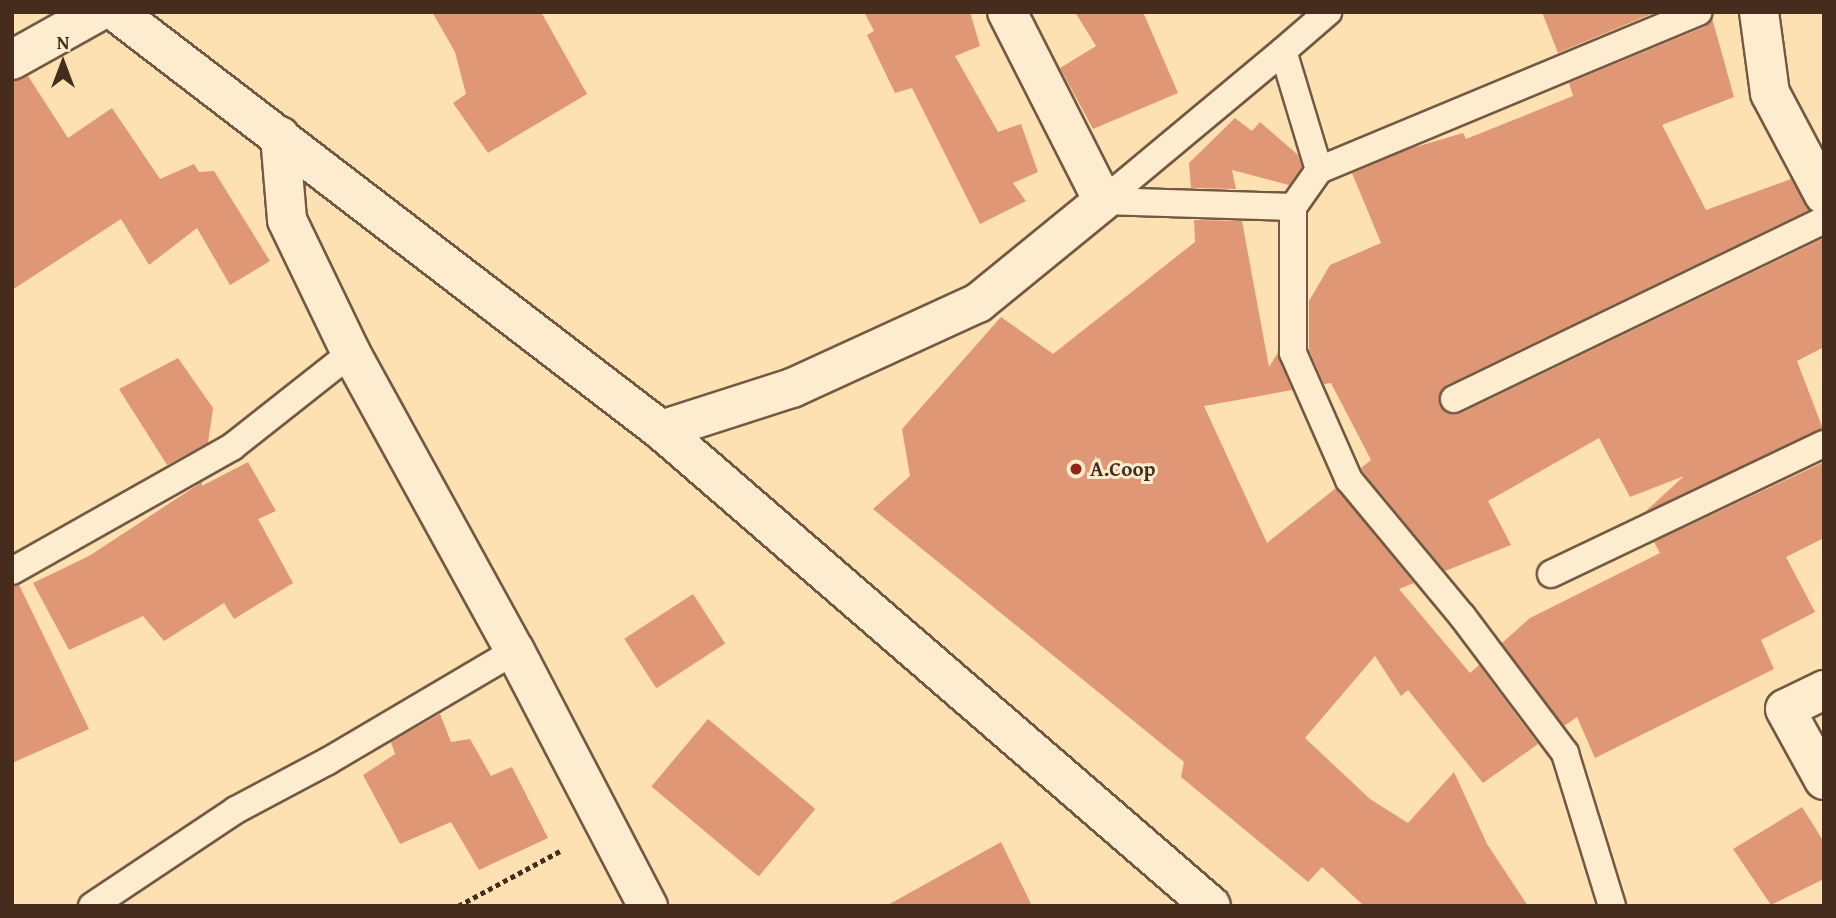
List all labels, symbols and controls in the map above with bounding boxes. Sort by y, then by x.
north arrow [28,28,98,98]
text: N [57,28,69,56]
place label: A.Coop [1090,456,1156,482]
marker: A.Coop [1068,461,1084,477]

